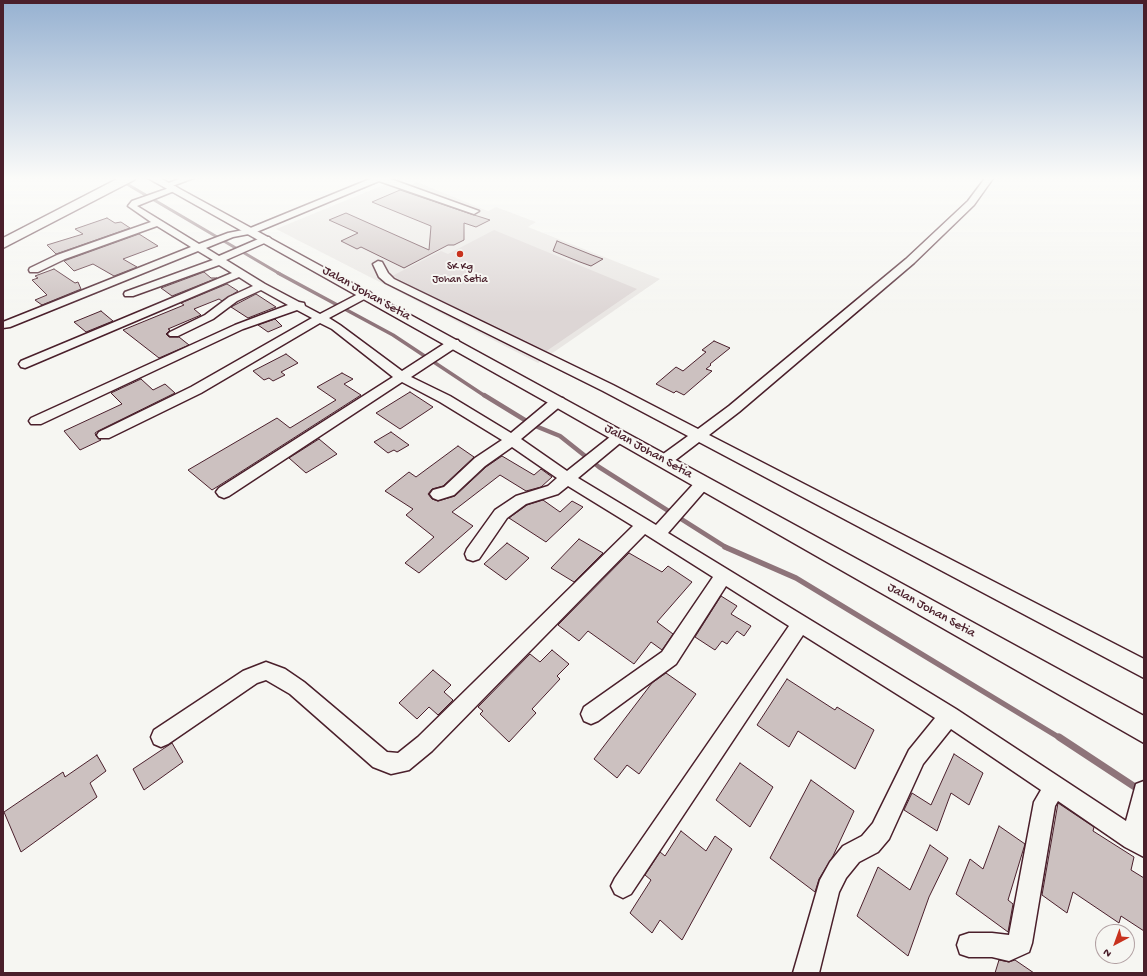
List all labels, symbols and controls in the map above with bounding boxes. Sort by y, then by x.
marker: SK Kg Johan Setia [455,249,465,259]
place label: SK Kg Johan Setia [432,260,488,286]
street label: Jalan Johan Setia [319,263,413,325]
street label: Jalan Johan Setia [601,421,695,483]
street label: Jalan Johan Setia [884,580,978,642]
north arrow [1095,924,1135,964]
text: N [1101,945,1114,959]

